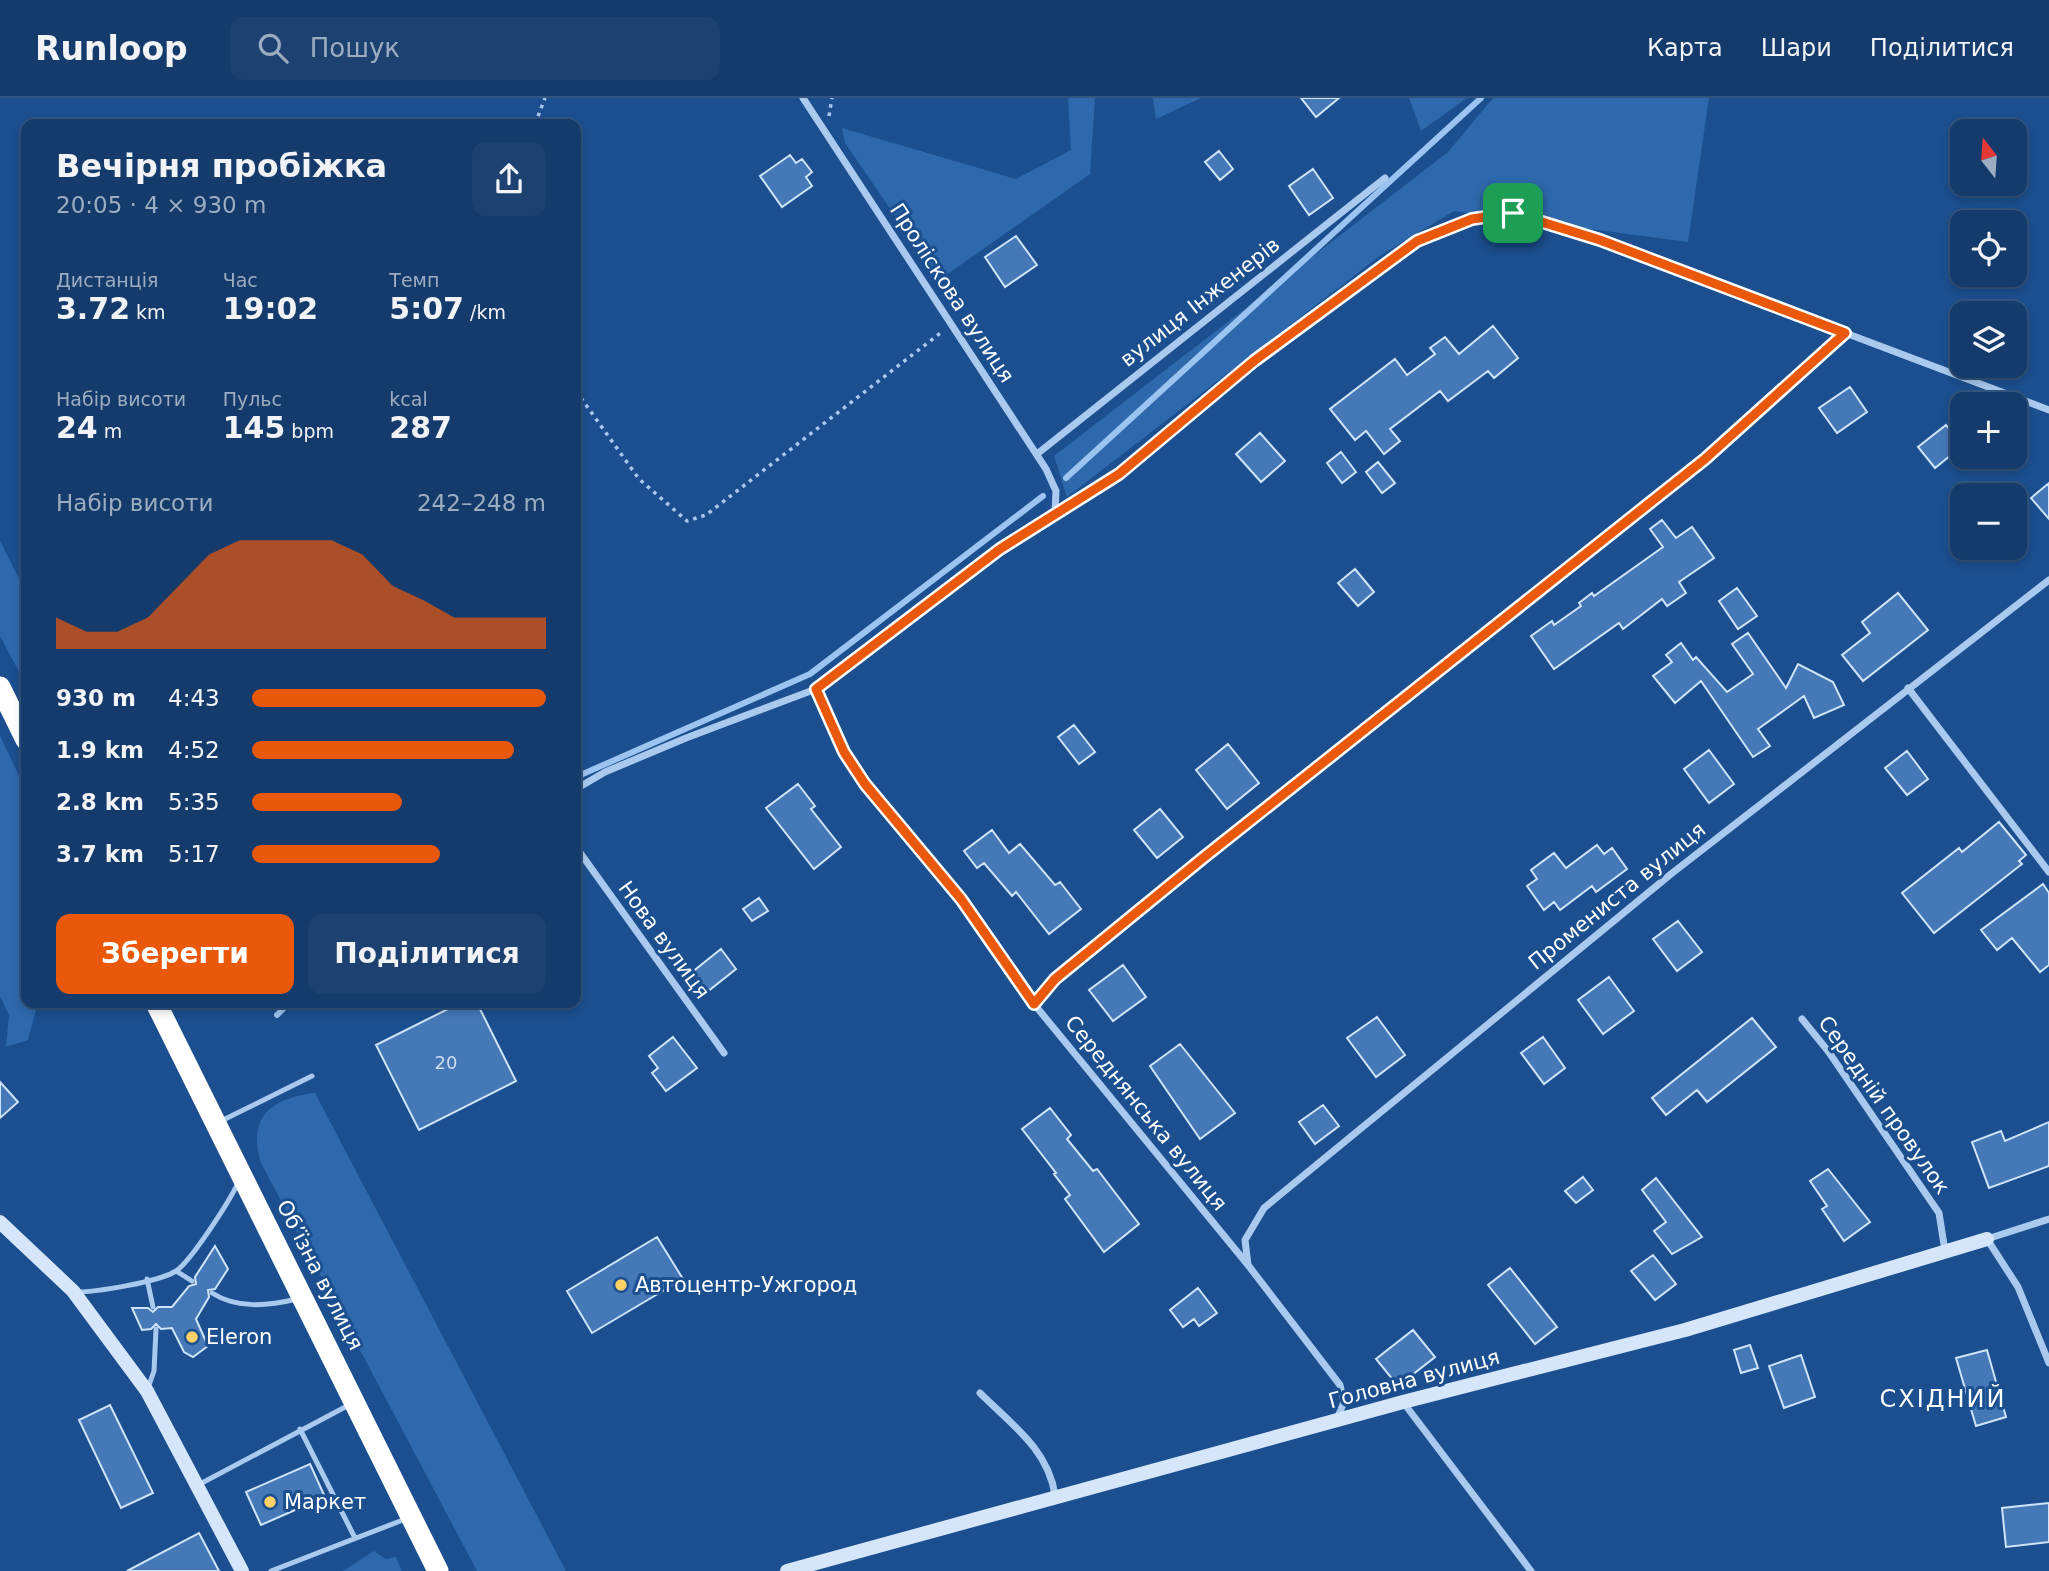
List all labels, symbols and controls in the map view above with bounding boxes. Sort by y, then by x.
search box [230,17,720,80]
text: Runloop [35,29,188,68]
icon: search [254,29,292,67]
text: Пошук [310,33,400,63]
text: Карта [1647,34,1723,62]
text: Шари [1761,34,1832,62]
text: Поділитися [1870,34,2014,62]
north arrow [1950,119,2026,196]
map controls [1950,119,2027,560]
button: share [472,142,546,216]
text: Вечірня пробіжка [56,147,387,185]
pin [1483,183,1543,243]
text: 20:05 · 4 × 930 m [56,192,266,218]
icon: arrive [1494,194,1532,232]
street label: Проліскова вулиця [885,199,1019,387]
button: locate [1950,210,2027,287]
street label: вулиця Інженерів [1116,232,1284,372]
text: Дистанція [56,269,158,291]
text: Час [223,269,258,291]
text: Темп [389,269,439,291]
text: 3.72 [56,291,130,326]
text: 19:02 [223,291,318,326]
text: 5:07 [389,291,464,326]
text: km [130,301,166,323]
text: /km [464,301,506,323]
button: layers [1950,301,2027,378]
text: Набір висоти [56,388,186,410]
text: Пульс [223,388,282,410]
text: kcal [389,388,428,410]
button: + [1950,392,2027,469]
text: 24 [56,410,98,445]
text: 145 [223,410,285,445]
text: 287 [389,410,452,445]
text: m [98,420,122,442]
text: bpm [285,420,334,442]
button: − [1950,483,2027,560]
text: Набір висоти [56,490,213,516]
text: 242–248 m [417,490,546,516]
text: 930 m [56,685,136,711]
text: 4:43 [168,685,220,711]
text: 1.9 km [56,737,144,763]
text: 4:52 [168,737,220,763]
text: 2.8 km [56,789,144,815]
text: 5:35 [168,789,220,815]
street label: Промениста вулиця [1524,817,1710,975]
text: 3.7 km [56,841,144,867]
text: 5:17 [168,841,220,867]
street label: Нова вулиця [613,877,715,1003]
button: Зберегти [56,914,294,994]
button: Поділитися [308,914,546,994]
street label: Середнянська вулиця [1060,1011,1232,1215]
street label: Середній провулок [1813,1011,1955,1199]
house number: 20 [435,1052,457,1073]
street label: Обʼїзна вулиця [272,1196,368,1354]
place label: Автоцентр-Ужгород [635,1273,857,1297]
marker: Автоцентр-Ужгород [613,1277,629,1293]
place label: Eleron [206,1325,272,1349]
marker: Eleron [184,1329,200,1345]
street label: Головна вулиця [1326,1345,1502,1413]
district label: СХІДНИЙ [1880,1384,2006,1413]
place label: Маркет [284,1490,366,1514]
marker: Маркет [262,1494,278,1510]

